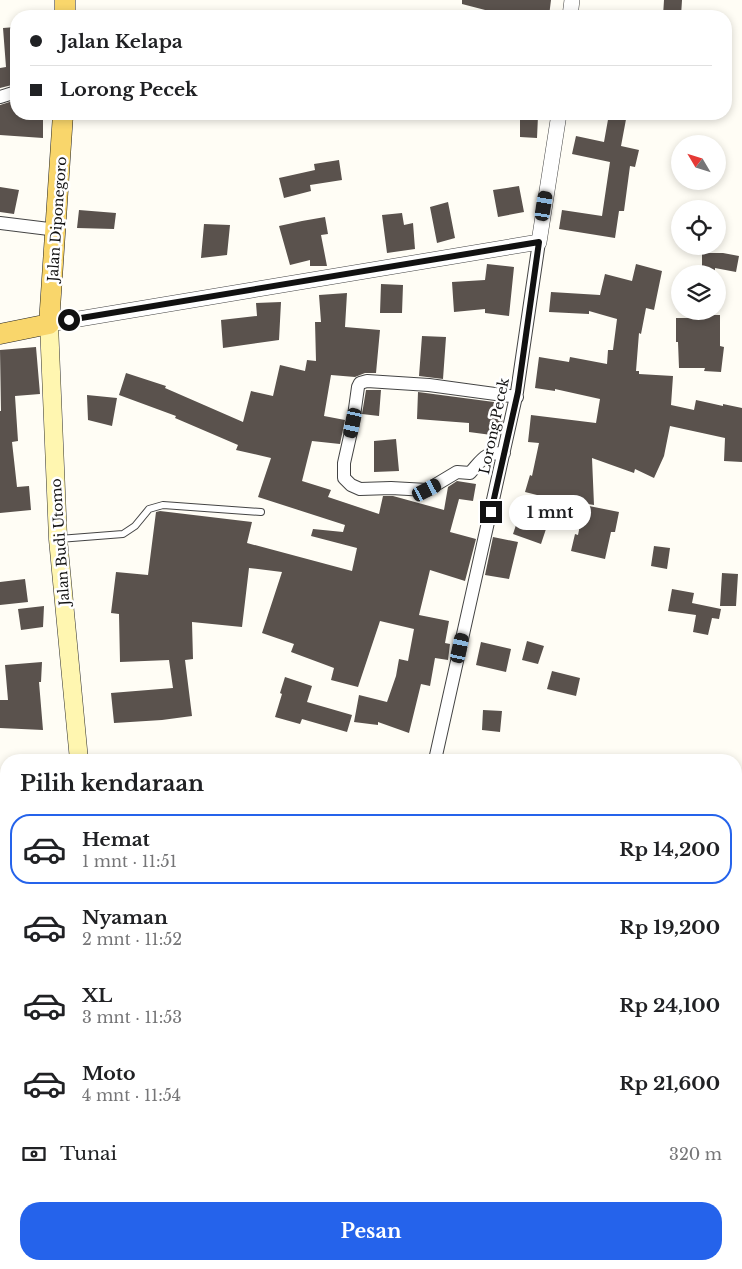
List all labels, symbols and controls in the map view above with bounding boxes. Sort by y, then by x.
text: Jalan Kelapa [60,30,183,53]
text: Lorong Pecek [60,78,198,101]
north arrow [671,135,726,190]
map controls [671,135,726,320]
street label: Jalan Diponegoro [44,156,70,284]
car [534,190,553,222]
button: locate [671,200,726,255]
button: layers [671,265,726,320]
route start [58,309,80,331]
street label: Lorong Pecek [475,376,513,476]
car [342,407,363,439]
car [410,477,443,503]
street label: Jalan Budi Utomo [47,478,74,608]
callout: 1 mnt [508,494,591,530]
route end [480,501,502,523]
text: 1 mnt [527,502,573,522]
car [449,632,470,664]
text: Pilih kendaraan [20,770,204,797]
icon: car [22,827,67,872]
text: Hemat [82,828,150,851]
text: Rp 14,200 [619,838,720,861]
text: 1 mnt · 11:51 [82,851,177,871]
icon: car [22,905,67,950]
text: Nyaman [82,906,168,929]
text: Rp 19,200 [620,916,720,939]
text: 2 mnt · 11:52 [82,929,182,949]
icon: car [22,983,67,1028]
text: XL [82,984,112,1007]
text: Rp 24,100 [619,994,720,1017]
text: 3 mnt · 11:53 [82,1007,182,1027]
icon: car [22,1061,67,1106]
text: Moto [82,1062,136,1085]
text: Rp 21,600 [619,1072,720,1095]
text: 4 mnt · 11:54 [82,1085,181,1105]
icon: cash [20,1140,48,1168]
text: Tunai [60,1142,117,1165]
text: 320 m [669,1144,722,1164]
button: Pesan [20,1202,722,1260]

